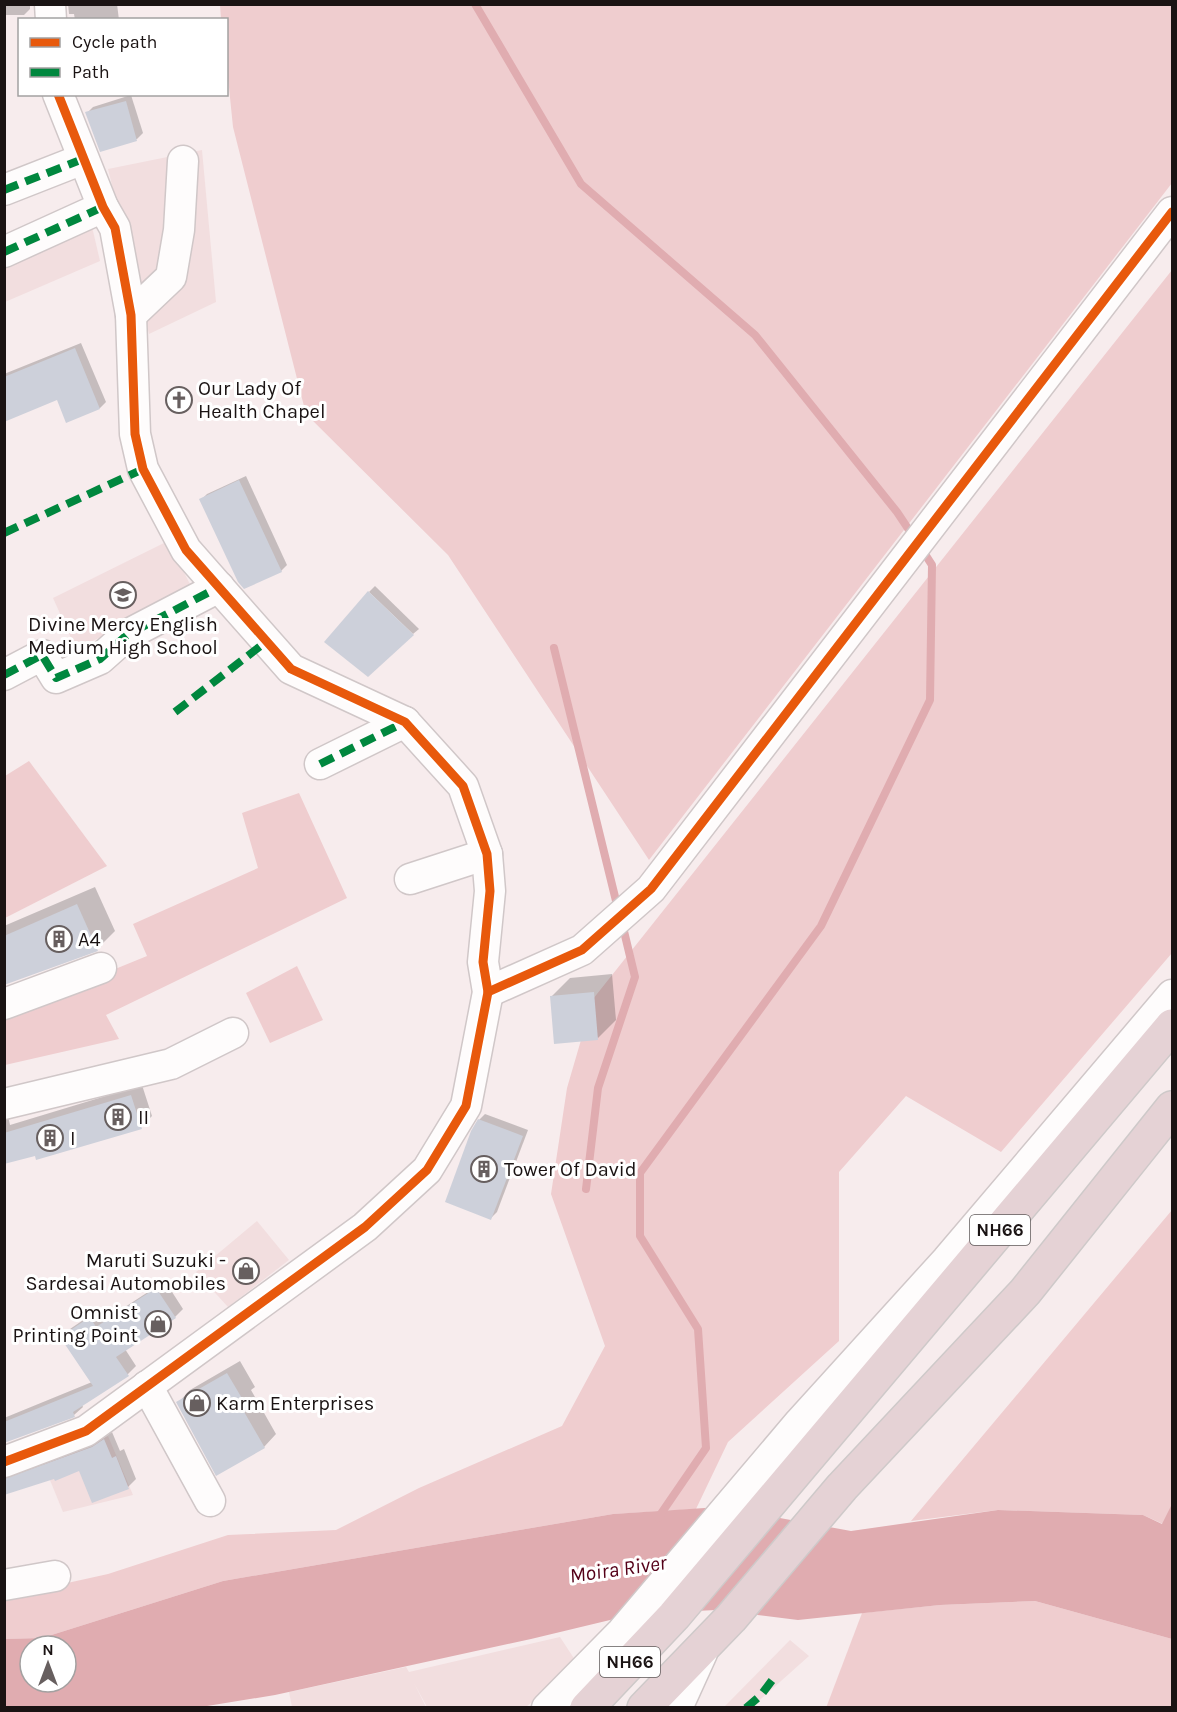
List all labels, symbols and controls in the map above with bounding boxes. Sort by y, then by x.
legend [18,18,228,96]
text: Cycle path [72,31,157,53]
text: Path [72,61,110,83]
place label: Our Lady Of Health Chapel [198,377,326,423]
church icon: Our Lady Of Health Chapel [164,385,194,415]
school or university icon: Divine Mercy English Medium High School [108,580,138,610]
place label: Divine Mercy English Medium High School [28,613,218,659]
building icon: A4 [44,924,74,954]
place label: A4 [78,928,101,951]
building icon: II [103,1102,133,1132]
place label: II [138,1106,149,1129]
building icon: I [35,1123,65,1153]
place label: I [70,1127,76,1150]
building icon: Tower Of David [469,1154,499,1184]
place label: Tower Of David [504,1158,637,1181]
road number: NH66 [970,1215,1030,1245]
place label: Maruti Suzuki - Sardesai Automobiles [25,1249,226,1295]
shop icon: Maruti Suzuki - Sardesai Automobiles [231,1256,261,1286]
place label: Omnist Printing Point [13,1301,138,1347]
shop icon: Omnist Printing Point [143,1309,173,1339]
shop icon: Karm Enterprises [182,1388,212,1418]
place label: Karm Enterprises [216,1392,374,1415]
water label: Moira River [568,1550,669,1588]
north arrow [18,1634,78,1694]
text: N [42,1640,54,1659]
road number: NH66 [600,1647,660,1677]

